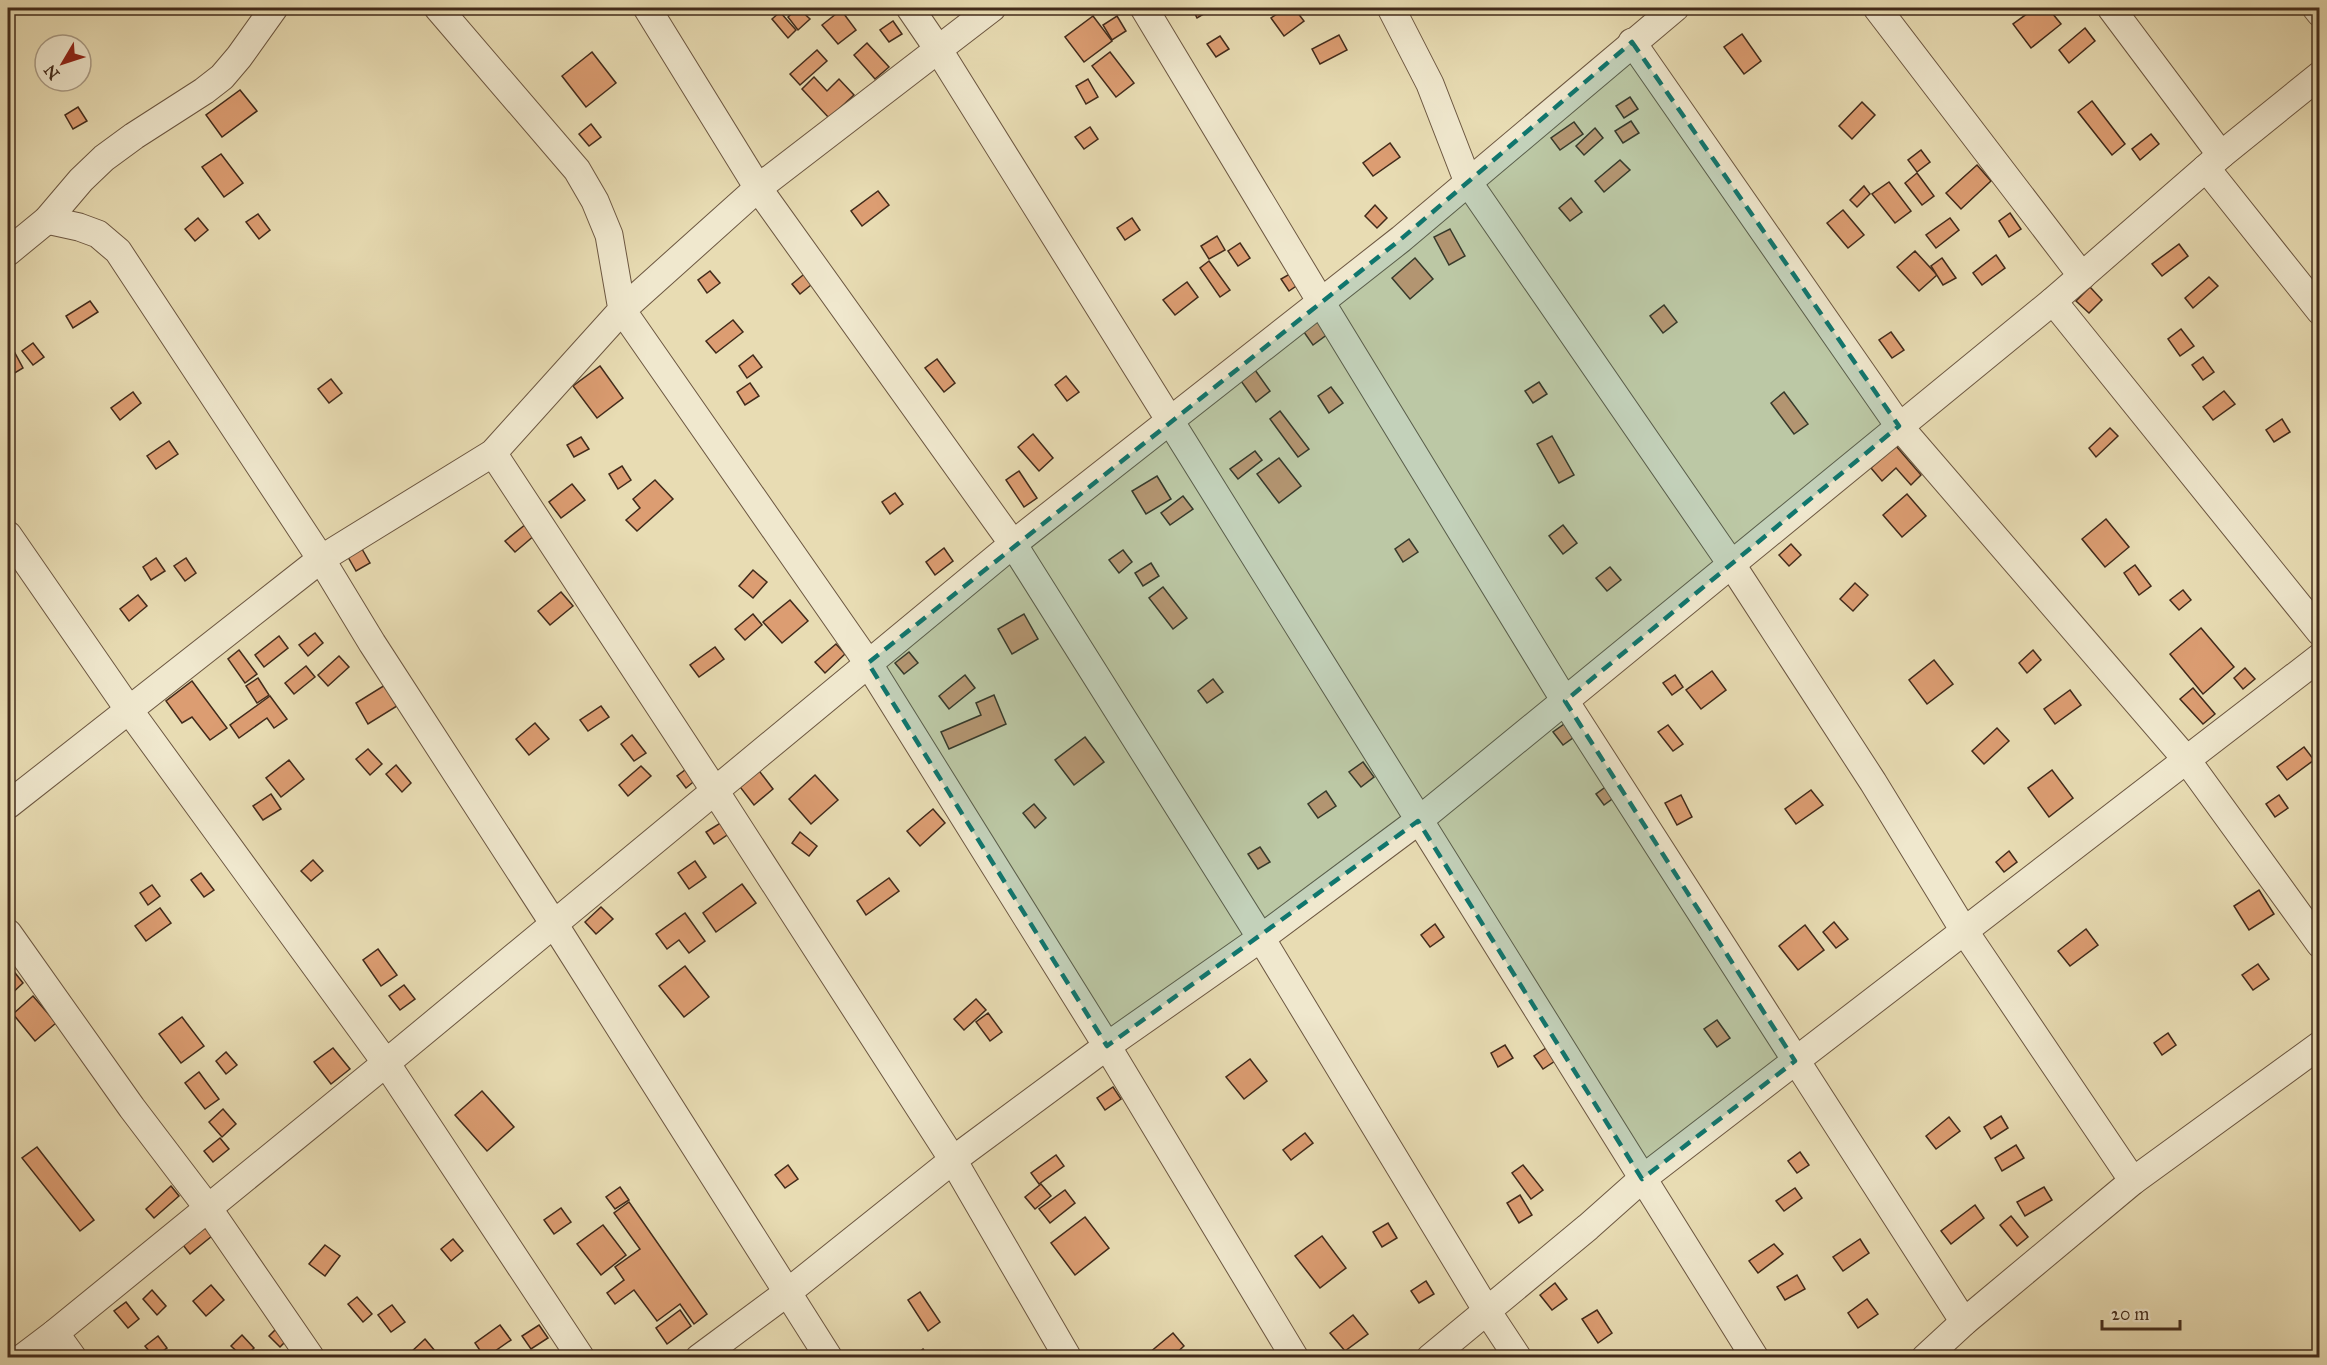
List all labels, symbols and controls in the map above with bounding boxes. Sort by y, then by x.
north arrow [33,33,93,93]
text: N [40,61,63,83]
scale bar [2102,1293,2180,1331]
text: 20 m [2111,1303,2149,1325]

